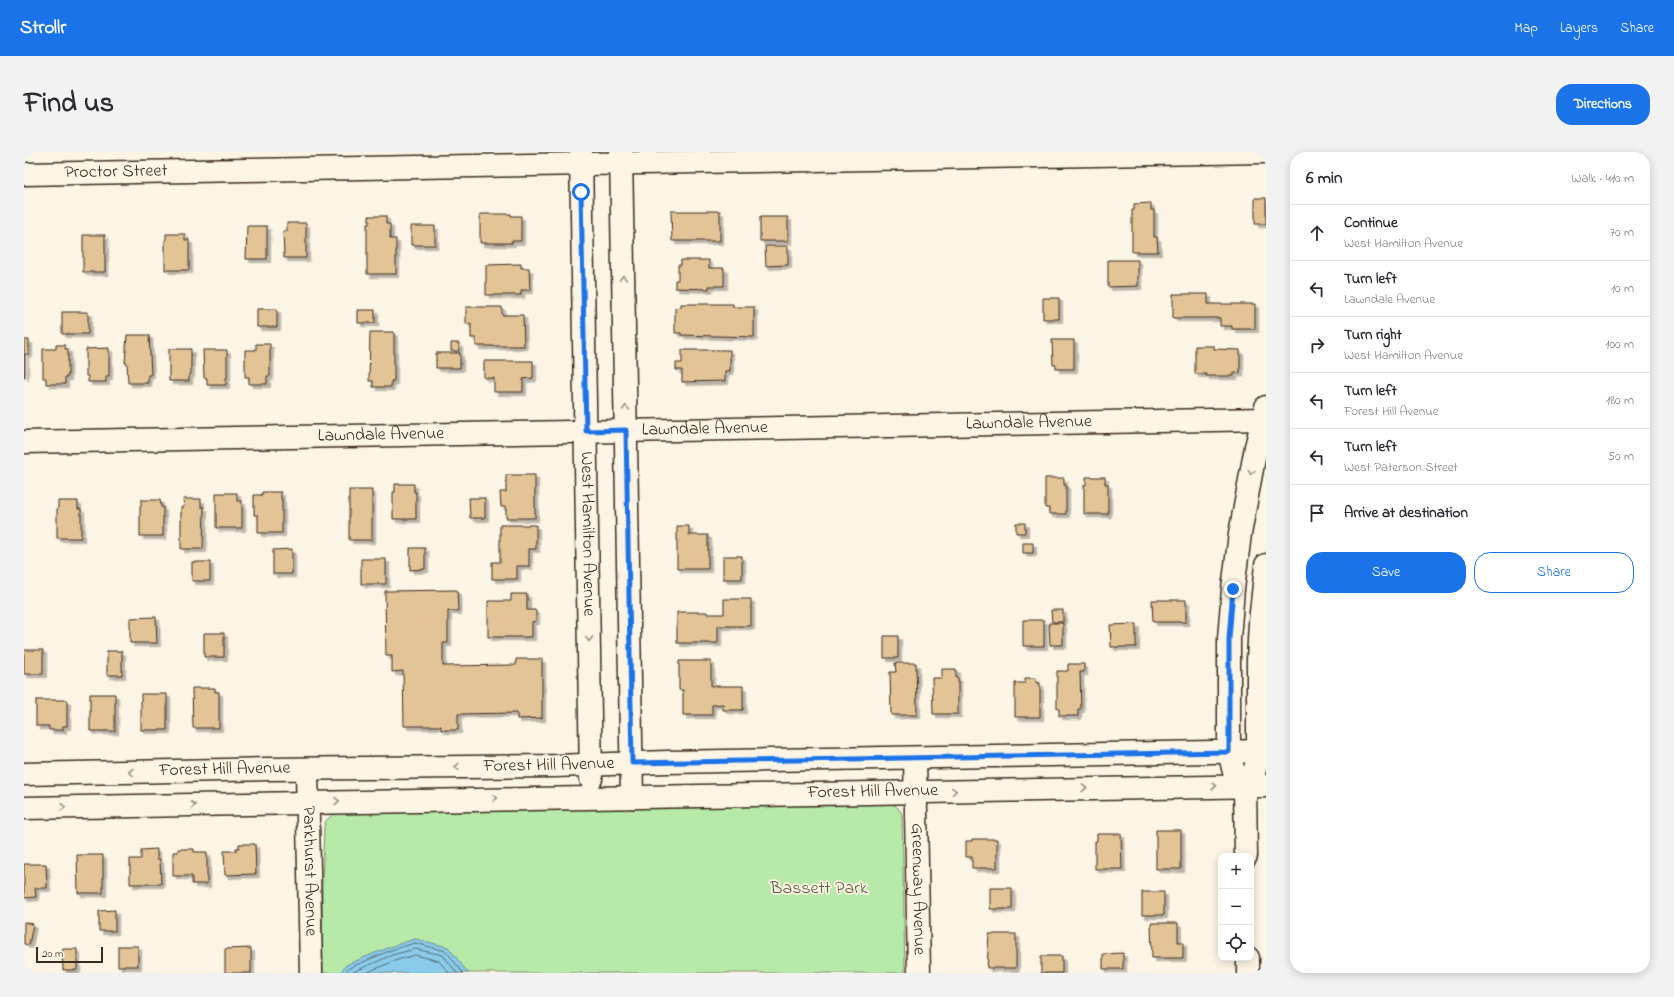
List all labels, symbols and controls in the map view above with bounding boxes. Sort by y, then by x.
text: Strollr [20,15,66,42]
text: Map [1514,18,1538,39]
text: Layers [1560,18,1598,39]
text: Share [1620,18,1654,39]
text: Find us [24,84,114,125]
button: Directions [1556,84,1650,125]
street label: Proctor Street [64,158,168,186]
text: 6 min [1306,166,1342,191]
text: Walk · 410 m [1571,169,1634,188]
route start [572,183,590,201]
text: Continue [1344,212,1398,234]
icon: ahead [1306,222,1328,244]
text: 70 m [1610,223,1634,242]
text: West Hamilton Avenue [1344,234,1463,253]
text: Turn left [1344,268,1397,290]
one-way arrow [619,275,627,281]
icon: left [1306,278,1328,300]
text: 10 m [1611,279,1634,298]
text: Lawndale Avenue [1344,290,1435,309]
text: Turn right [1344,324,1402,346]
icon: right [1306,334,1328,356]
text: 100 m [1605,335,1634,354]
text: West Hamilton Avenue [1344,346,1463,365]
text: Turn left [1344,380,1397,402]
icon: left [1306,390,1328,412]
text: 180 m [1606,391,1634,410]
text: Forest Hill Avenue [1344,402,1438,421]
one-way arrow [621,405,630,411]
street label: Lawndale Avenue [965,409,1093,438]
street label: Lawndale Avenue [641,415,769,444]
street label: Lawndale Avenue [317,421,445,450]
text: Turn left [1344,436,1397,458]
icon: left [1306,446,1328,468]
text: 50 m [1608,447,1634,466]
street label: West Hamilton Avenue [573,451,601,618]
text: West Paterson Street [1344,458,1458,477]
one-way arrow [1247,469,1256,475]
icon: arrive [1306,502,1328,524]
text: Arrive at destination [1344,502,1468,524]
button: Save [1306,552,1466,593]
button: Share [1474,552,1634,593]
route end [1224,580,1242,598]
one-way arrow [585,636,593,642]
street label: Forest Hill Avenue [482,751,616,780]
street label: Forest Hill Avenue [158,756,291,784]
one-way arrow [454,763,460,772]
one-way arrow [128,767,134,776]
street label: Forest Hill Avenue [806,778,939,806]
one-way arrow [1211,782,1217,790]
one-way arrow [1081,784,1087,793]
one-way arrow [951,787,957,795]
one-way arrow [492,794,498,802]
one-way arrow [334,797,340,805]
one-way arrow [190,801,196,809]
one-way arrow [60,803,66,811]
street label: Parkhurst Avenue [295,805,323,937]
street label: Greenway Avenue [903,823,932,956]
map controls [1218,853,1254,961]
button: + [1218,853,1254,889]
park label: Bassett Park [769,876,868,902]
button: − [1218,889,1254,925]
button: locate [1218,925,1254,961]
scale bar [36,945,103,964]
text: 20 m [42,946,64,962]

